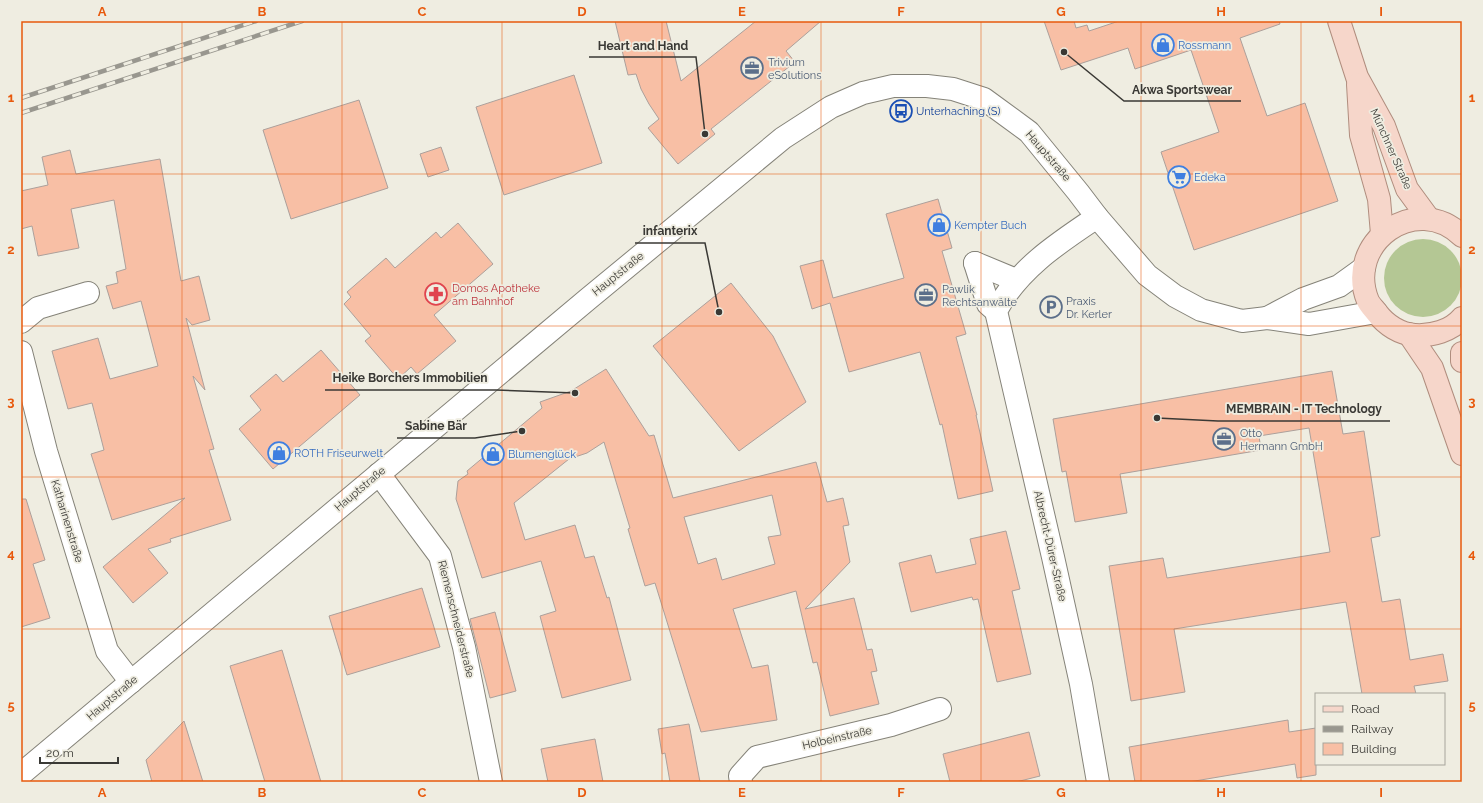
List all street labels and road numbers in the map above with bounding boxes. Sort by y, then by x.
street label: Münchner Straße [1367,107,1415,192]
street label: Hauptstraße [1023,128,1074,184]
street label: Hauptstraße [590,249,647,299]
street label: Hauptstraße [332,464,388,514]
street label: Katharinenstraße [48,478,86,565]
street label: Albrecht-Dürer-Straße [1031,489,1069,603]
street label: Riemenschneiderstraße [435,559,477,680]
street label: Hauptstraße [84,673,140,723]
street label: Holbeinstraße [801,724,874,752]

